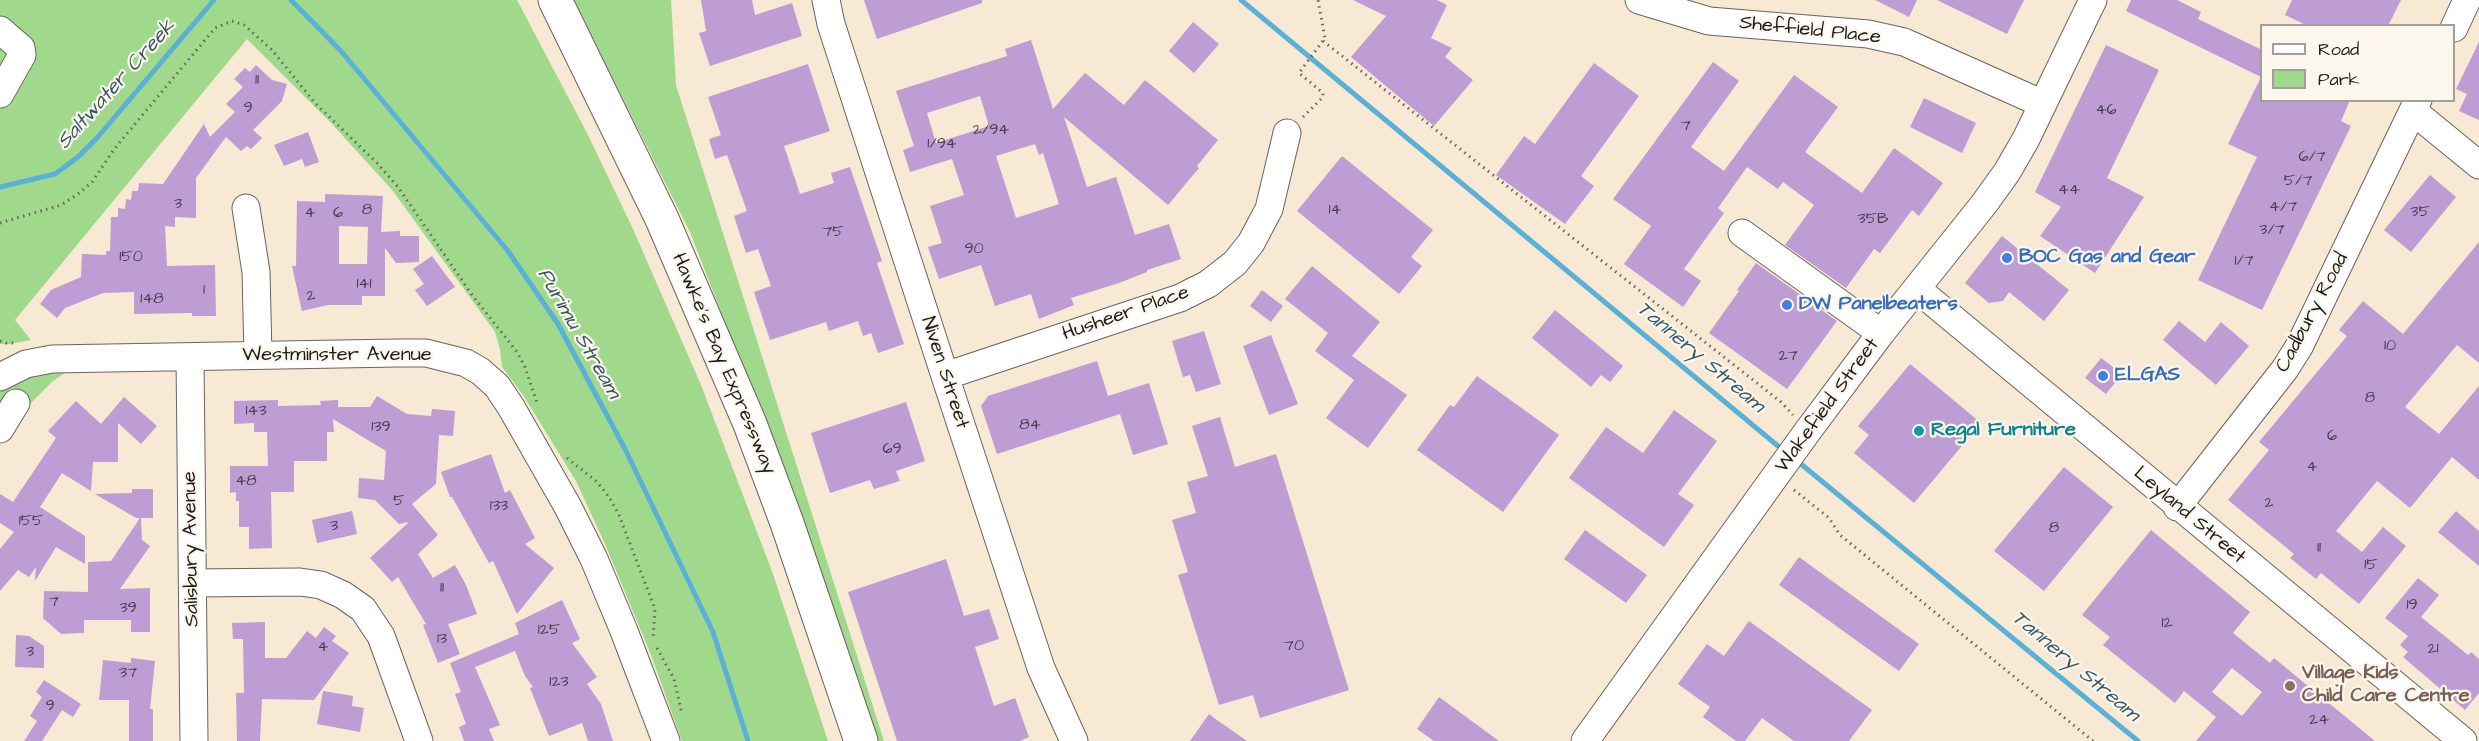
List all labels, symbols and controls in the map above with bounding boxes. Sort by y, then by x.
street label: Sheffield Place [1738,12,1882,50]
water label: Saltwater Creek [52,15,182,155]
legend [2260,24,2455,102]
text: Road [2318,37,2359,62]
text: Park [2318,67,2360,92]
house number: 11 [255,71,259,91]
house number: 9 [243,99,253,119]
house number: 46 [2096,101,2116,121]
house number: 7 [1681,117,1691,137]
house number: 2/94 [973,121,1009,141]
house number: 1/94 [927,135,957,155]
house number: 6/7 [2298,148,2326,168]
house number: 5/7 [2284,172,2312,192]
house number: 44 [2058,181,2080,201]
house number: 3 [174,195,182,215]
house number: 4/7 [2269,198,2297,218]
house number: 8 [362,201,372,221]
house number: 14 [1329,201,1341,221]
house number: 35 [2410,203,2430,223]
house number: 4 [305,204,315,224]
house number: 6 [333,204,343,224]
house number: 35B [1858,210,1888,230]
house number: 3/7 [2259,221,2285,241]
house number: 75 [822,223,844,243]
house number: 90 [964,240,984,260]
place label: BOC Gas and Gear [2019,246,2195,270]
house number: 150 [119,248,143,268]
street label: Cadbury Road [2271,249,2355,377]
street label: Hawke's Bay Expressway [665,250,781,478]
marker: BOC Gas and Gear [2000,251,2014,265]
house number: 1/7 [2234,252,2254,272]
water label: Purimu Stream [531,264,625,404]
house number: 141 [357,275,371,295]
house number: 1 [203,281,205,301]
street label: Husheer Place [1059,281,1193,347]
house number: 2 [306,287,316,307]
house number: 148 [140,290,164,310]
place label: DW Panelbeaters [1799,293,1958,317]
water label: Tannery Stream [1631,297,1769,419]
marker: DW Panelbeaters [1780,298,1794,312]
street label: Niven Street [915,314,973,432]
street label: Wakefield Street [1771,334,1885,478]
house number: 10 [2384,337,2396,357]
street label: Westminster Avenue [242,344,432,368]
house number: 27 [1778,347,1798,367]
place label: ELGAS [2115,364,2180,388]
marker: ELGAS [2096,369,2110,383]
house number: 8 [2365,389,2375,409]
house number: 143 [245,402,267,422]
house number: 84 [1019,416,1041,436]
house number: 139 [371,418,391,438]
place label: Regal Furniture [1931,419,2076,443]
marker: Regal Furniture [1912,424,1926,438]
house number: 6 [2327,427,2337,447]
house number: 69 [882,440,902,460]
house number: 4 [2307,458,2317,478]
street label: Leyland Street [2128,462,2250,570]
street label: Salisbury Avenue [179,471,205,627]
house number: 48 [235,472,257,492]
house number: 5 [393,492,405,512]
house number: 2 [2264,494,2274,514]
house number: 133 [490,497,508,517]
house number: 155 [19,512,43,532]
house number: 3 [330,517,338,537]
house number: 8 [2049,519,2059,539]
house number: 11 [2317,539,2321,559]
house number: 15 [2364,556,2378,576]
house number: 11 [440,579,444,599]
house number: 7 [49,593,59,613]
house number: 19 [2406,596,2418,616]
house number: 39 [119,599,137,619]
water label: Tannery Stream [2006,606,2144,728]
house number: 12 [2161,614,2173,634]
house number: 125 [538,621,560,641]
house number: 13 [437,630,447,650]
house number: 70 [1284,637,1304,657]
house number: 4 [318,638,328,658]
house number: 21 [2427,640,2439,660]
house number: 3 [26,643,34,663]
place label: Village Kids Child Care Centre [2302,662,2470,709]
house number: 37 [119,664,137,684]
house number: 123 [549,673,569,693]
marker: Village Kids Child Care Centre [2283,679,2297,693]
house number: 9 [45,697,55,717]
house number: 24 [2309,711,2329,731]

